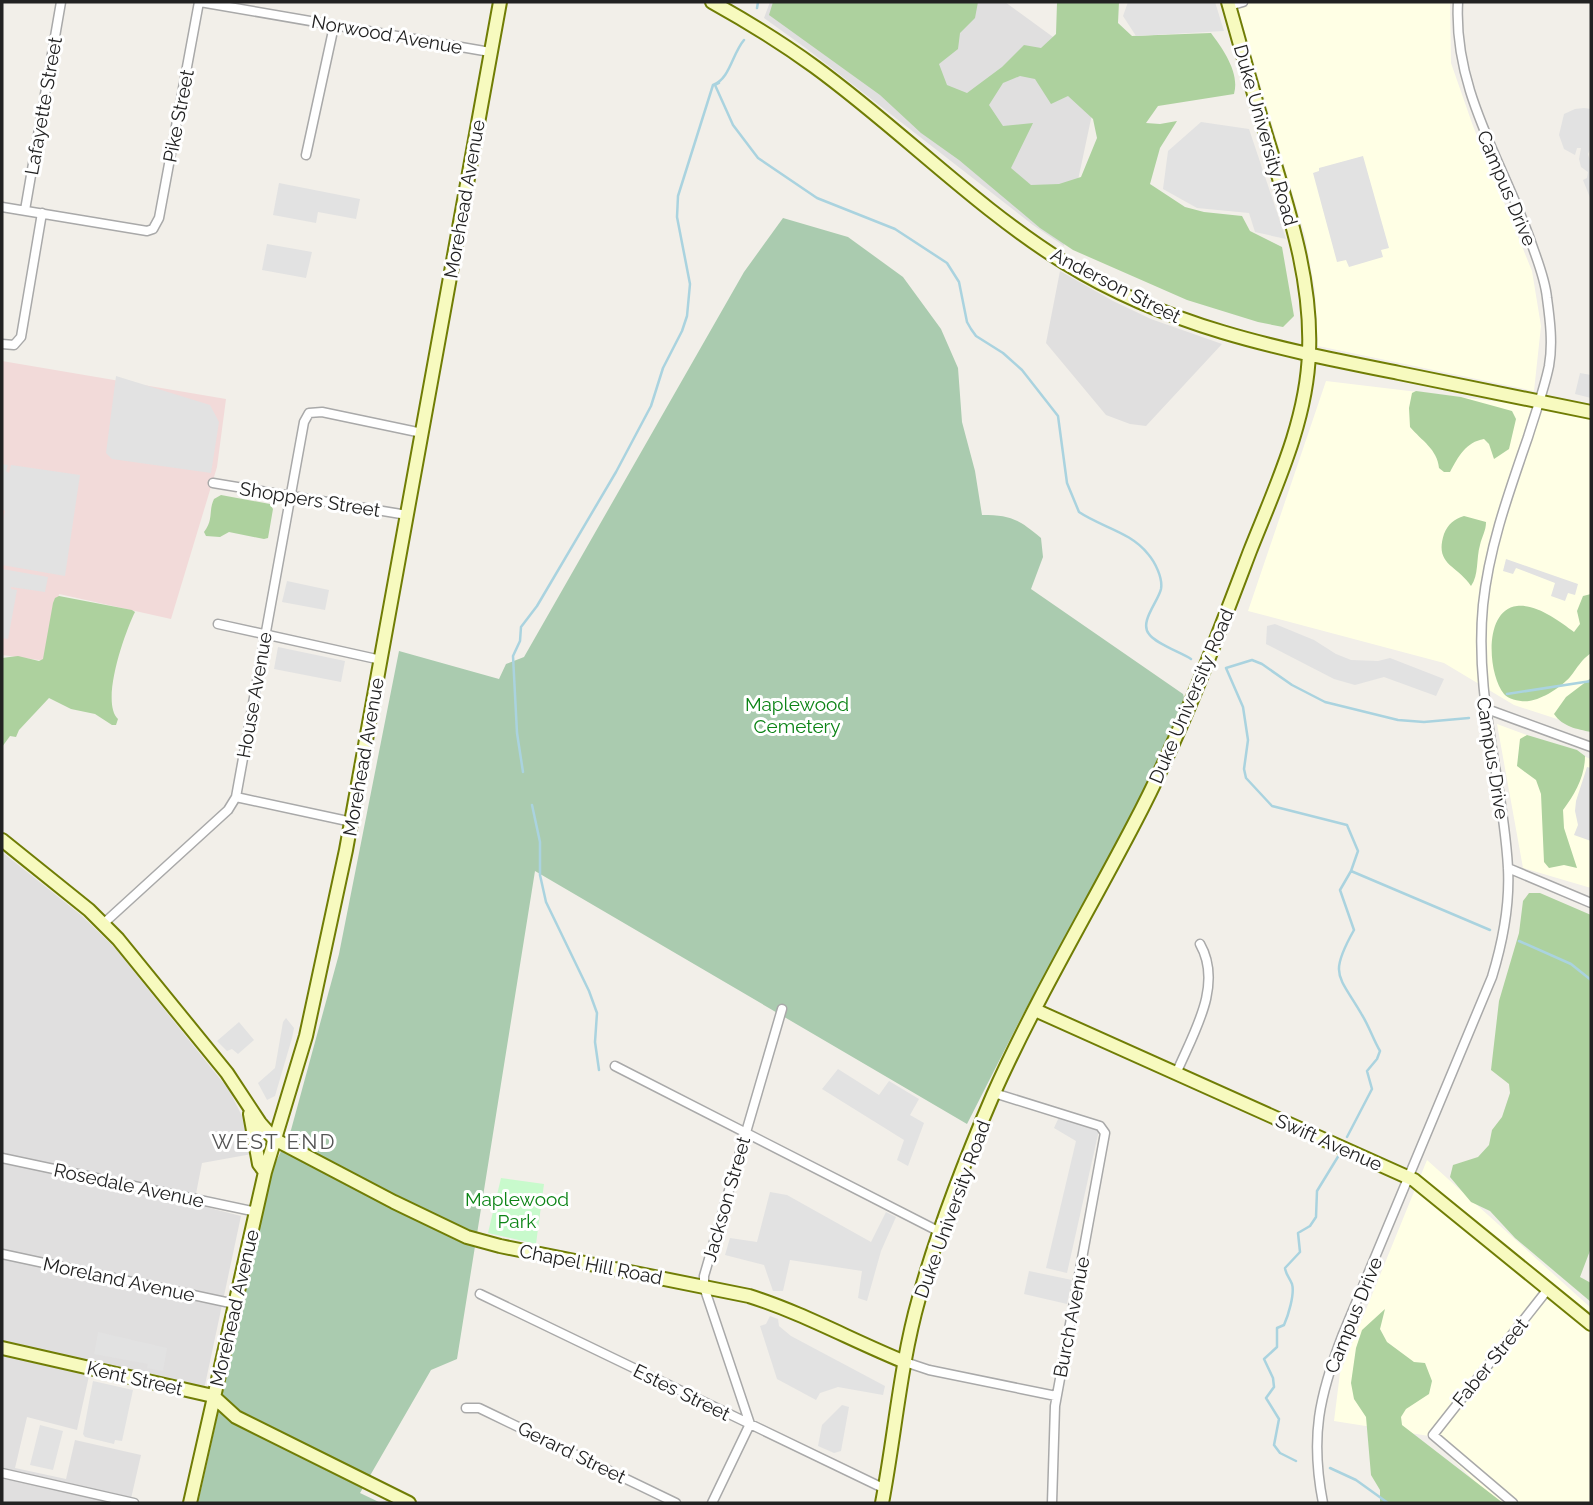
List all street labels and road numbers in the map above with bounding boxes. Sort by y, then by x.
street label: Norwood Avenue [310,10,464,58]
street label: Lafayette Street [20,35,66,177]
street label: Duke University Road [1230,42,1302,228]
street label: Pike Street [158,67,198,164]
street label: Morehead Avenue [439,118,489,280]
street label: Campus Drive [1473,127,1541,249]
street label: Anderson Street [1047,243,1185,327]
street label: Shoppers Street [238,477,382,521]
street label: Duke University Road [1144,605,1238,787]
street label: House Avenue [232,630,276,760]
street label: Morehead Avenue [338,676,388,838]
street label: Campus Drive [1472,695,1514,821]
street label: Swift Avenue [1272,1109,1386,1175]
street label: Duke University Road [910,1117,994,1301]
street label: Jackson Street [698,1133,755,1264]
street label: Rosedale Avenue [52,1158,206,1212]
street label: Morehead Avenue [205,1227,263,1389]
street label: Chapel Hill Road [518,1239,664,1289]
street label: Moreland Avenue [41,1252,197,1306]
street label: Campus Drive [1320,1254,1386,1376]
street label: Burch Avenue [1048,1255,1094,1379]
street label: Faber Street [1448,1313,1533,1410]
street label: Kent Street [85,1356,186,1400]
street label: Estes Street [630,1359,734,1425]
street label: Gerard Street [514,1416,630,1488]

